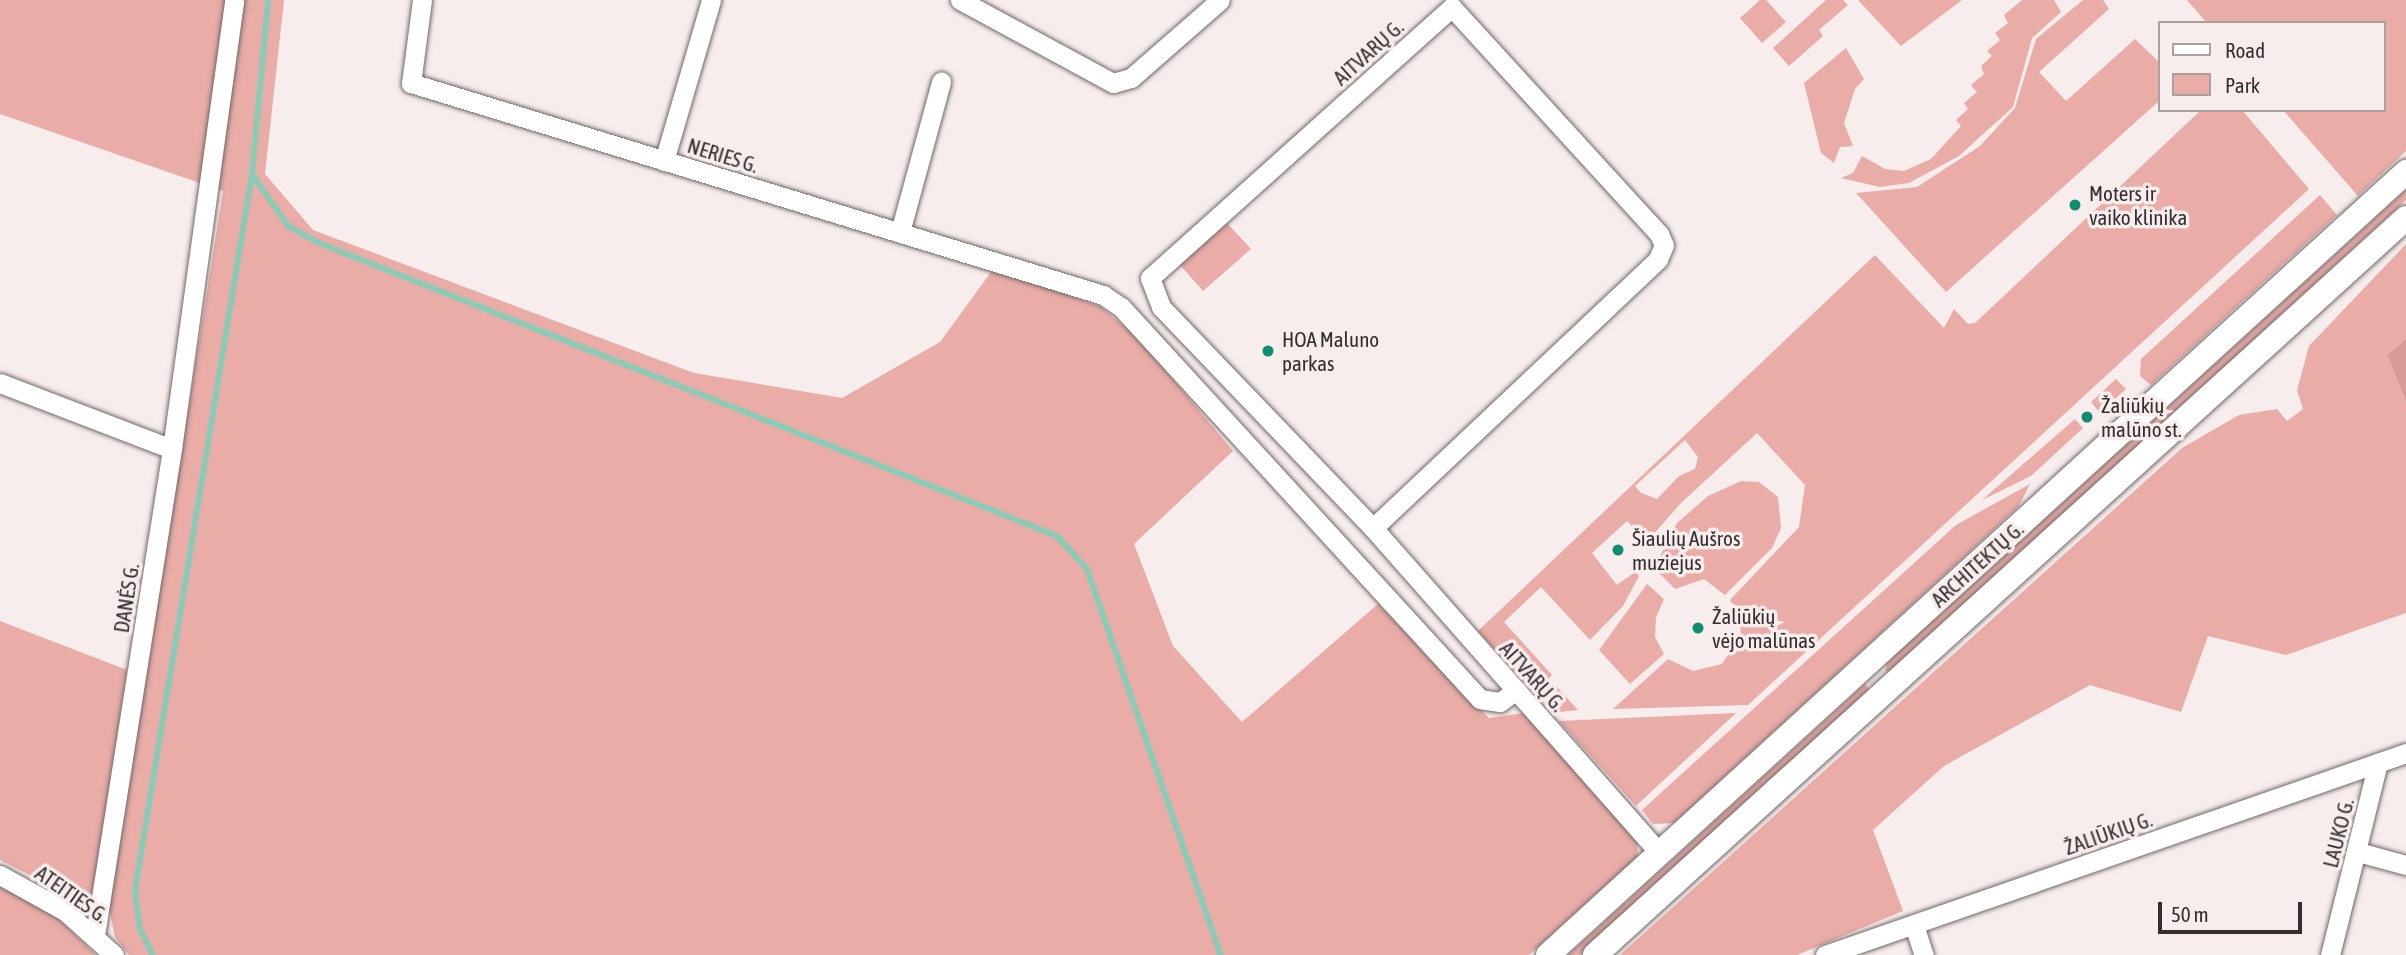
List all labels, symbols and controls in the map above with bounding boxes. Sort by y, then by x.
street label: AITVARŲ G. [1328,14,1408,90]
legend [2158,21,2385,112]
text: Road [2225,38,2265,62]
text: Park [2225,73,2260,97]
street label: NERIES G. [685,132,761,178]
place label: Moters ir vaiko klinika [2089,180,2187,230]
marker: Moters ir vaiko klinika [2067,197,2083,213]
place label: HOA Maluno parkas [1282,326,1379,376]
marker: HOA Maluno parkas [1260,343,1276,359]
place label: Žaliūkių malūno st. [2101,392,2182,442]
marker: Žaliūkių malūno st. [2079,409,2095,425]
street label: ARCHITEKTŲ G. [1926,516,2028,612]
place label: Šiaulių Aušros muziejus [1632,525,1740,575]
marker: Šiaulių Aušros muziejus [1610,542,1626,558]
street label: DANĖS G. [108,561,144,635]
place label: Žaliūkių vėjo malūnas [1712,603,1816,653]
marker: Žaliūkių vėjo malūnas [1690,620,1706,636]
street label: AITVARŲ G. [1495,636,1571,716]
street label: LAUKO G. [2317,796,2359,870]
street label: ŽALIŪKIŲ G. [2061,806,2155,860]
street label: ATEITIES G. [31,860,113,928]
scale bar [2161,888,2304,932]
text: 50 m [2171,902,2209,926]

